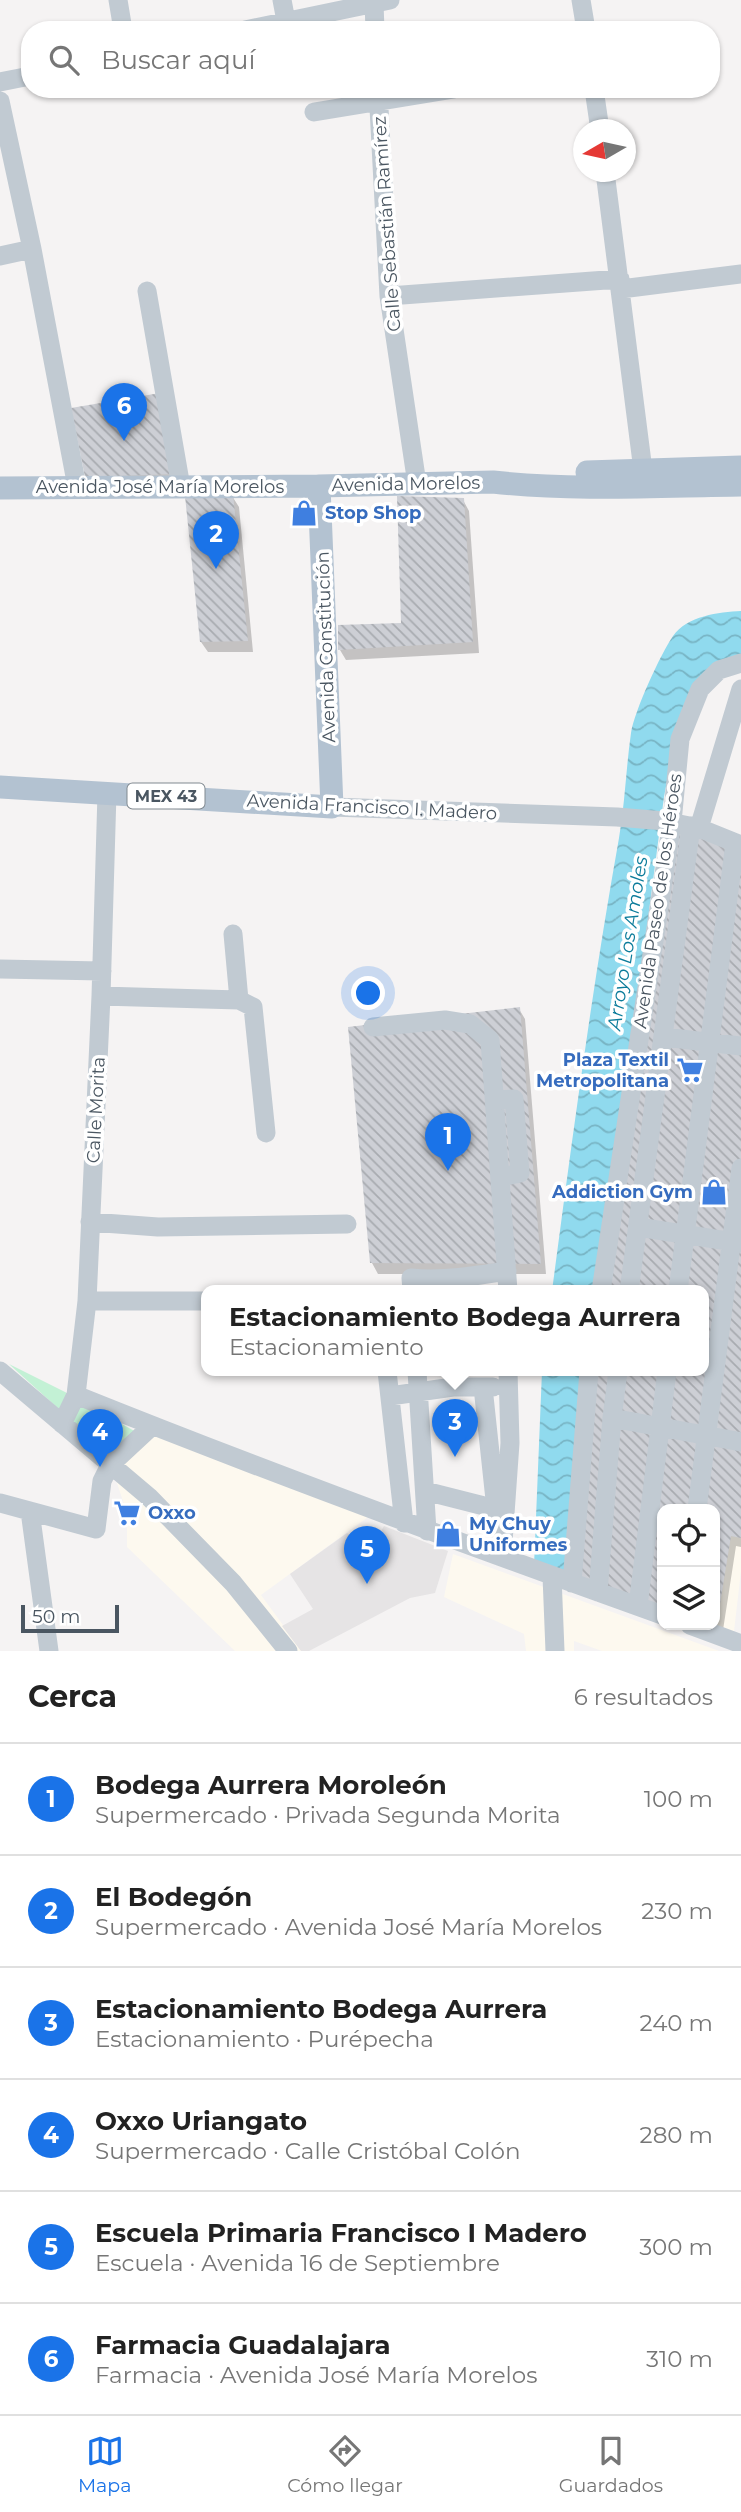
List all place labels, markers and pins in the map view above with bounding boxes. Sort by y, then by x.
pin: 6 [101,383,147,441]
shop icon: Stop Shop [289,498,319,528]
place label: Stop Shop [325,502,422,524]
pin: 2 [193,511,239,569]
place label: Plaza Textil Metropolitana [536,1049,669,1092]
supermarket icon: Plaza Textil Metropolitana [675,1055,705,1085]
pin: 1 [425,1113,471,1171]
shop icon: Addiction Gym [699,1177,729,1207]
place label: Addiction Gym [551,1181,693,1203]
pin: 3 [432,1399,478,1457]
pin: 4 [77,1409,123,1467]
supermarket icon: Oxxo [112,1498,142,1528]
place label: Oxxo [148,1502,196,1524]
place label: My Chuy Uniformes [469,1513,568,1556]
shop icon: My Chuy Uniformes [433,1519,463,1549]
pin: 5 [344,1526,390,1584]

